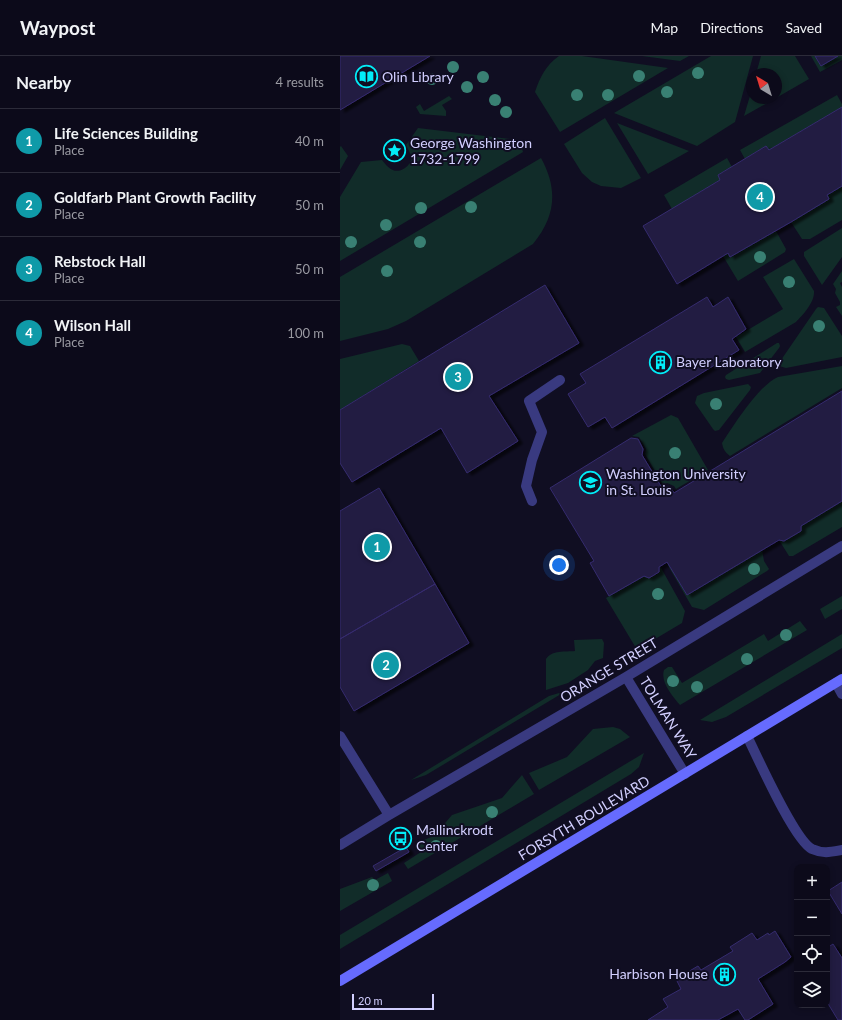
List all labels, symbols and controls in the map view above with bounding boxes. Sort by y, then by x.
text: Waypost [20,16,95,39]
text: Map [651,19,678,36]
text: Directions [700,19,763,36]
text: Saved [785,19,822,36]
library icon: Olin Library [354,64,380,90]
place label: Olin Library [382,68,455,85]
north arrow [746,68,782,104]
text: Nearby [16,72,71,93]
text: 4 results [276,74,324,90]
text: Life Sciences Building [54,124,198,142]
text: 1 [25,133,33,149]
text: 40 m [295,133,324,149]
place label: George Washington 1732-1799 [410,134,532,167]
place icon: George Washington 1732-1799 [381,138,407,164]
text: Place [54,142,84,158]
pin: 4 [747,182,773,212]
text: Goldfarb Plant Growth Facility [54,188,256,206]
text: 2 [25,197,33,213]
text: 50 m [295,197,324,213]
text: Place [54,206,84,222]
text: Rebstock Hall [54,252,146,270]
text: 3 [25,261,33,277]
text: 50 m [295,261,324,277]
text: Place [54,270,84,286]
text: Wilson Hall [54,316,131,334]
text: 4 [25,325,33,341]
text: 100 m [287,325,324,341]
text: Place [54,334,84,350]
building icon: Bayer Laboratory [647,349,673,375]
place label: Bayer Laboratory [676,353,782,370]
pin: 3 [445,362,471,392]
place label: Washington University in St. Louis [606,465,746,498]
school or university icon: Washington University in St. Louis [578,469,604,495]
pin: 1 [364,532,390,562]
your location [549,555,569,575]
street label: ORANGE STREET [557,633,661,705]
pin: 2 [373,650,399,680]
street label: TOLMAN WAY [636,673,701,762]
street label: FORSYTH BOULEVARD [515,772,652,863]
place label: Mallinckrodt Center [416,821,493,854]
bus stop icon: Mallinckrodt Center [387,825,413,851]
map controls [794,864,830,1008]
button: + [794,864,830,900]
button: − [794,900,830,936]
button: locate [794,936,830,972]
building icon: Harbison House [711,961,737,987]
place label: Harbison House [609,965,708,982]
button: layers [794,972,830,1008]
scale bar [352,992,434,1011]
text: 20 m [358,994,383,1007]

